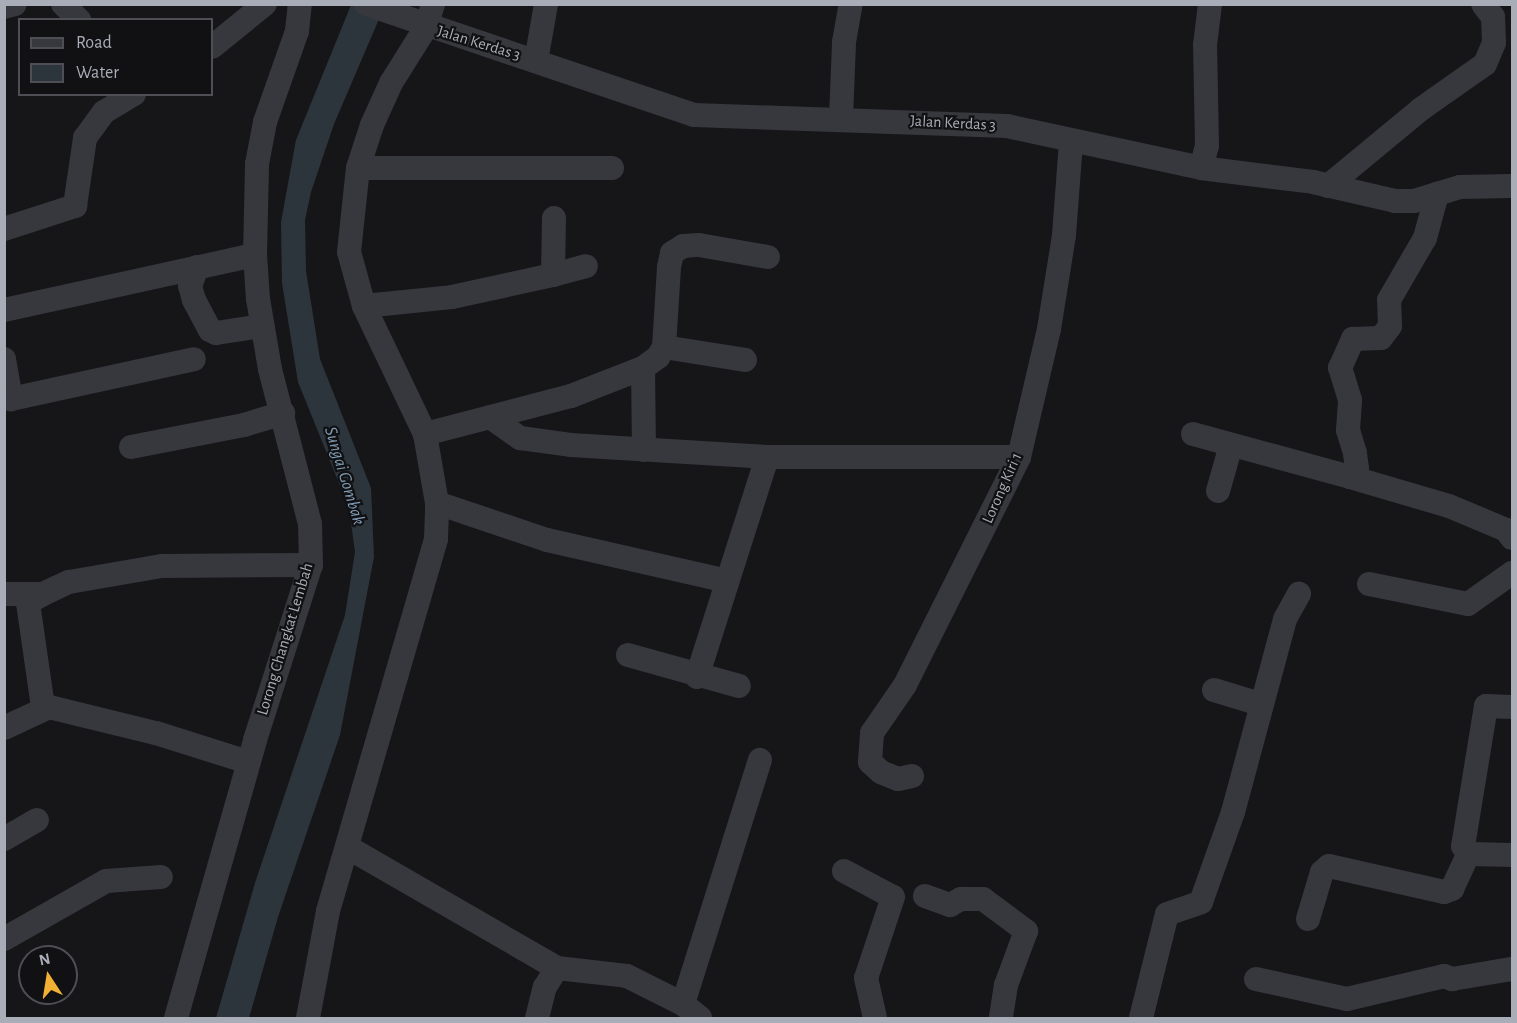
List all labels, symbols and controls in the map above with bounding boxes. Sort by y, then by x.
legend [18,18,213,96]
street label: Jalan Kerdas 3 [435,21,523,65]
text: Road [76,34,112,52]
text: Water [76,64,119,82]
street label: Jalan Kerdas 3 [910,111,996,135]
water label: Sungai Gombak [319,424,369,528]
street label: Lorong Kiri 1 [978,450,1026,526]
street label: Lorong Changkat Lembah [253,561,317,717]
north arrow [18,945,78,1005]
text: N [38,950,52,968]

